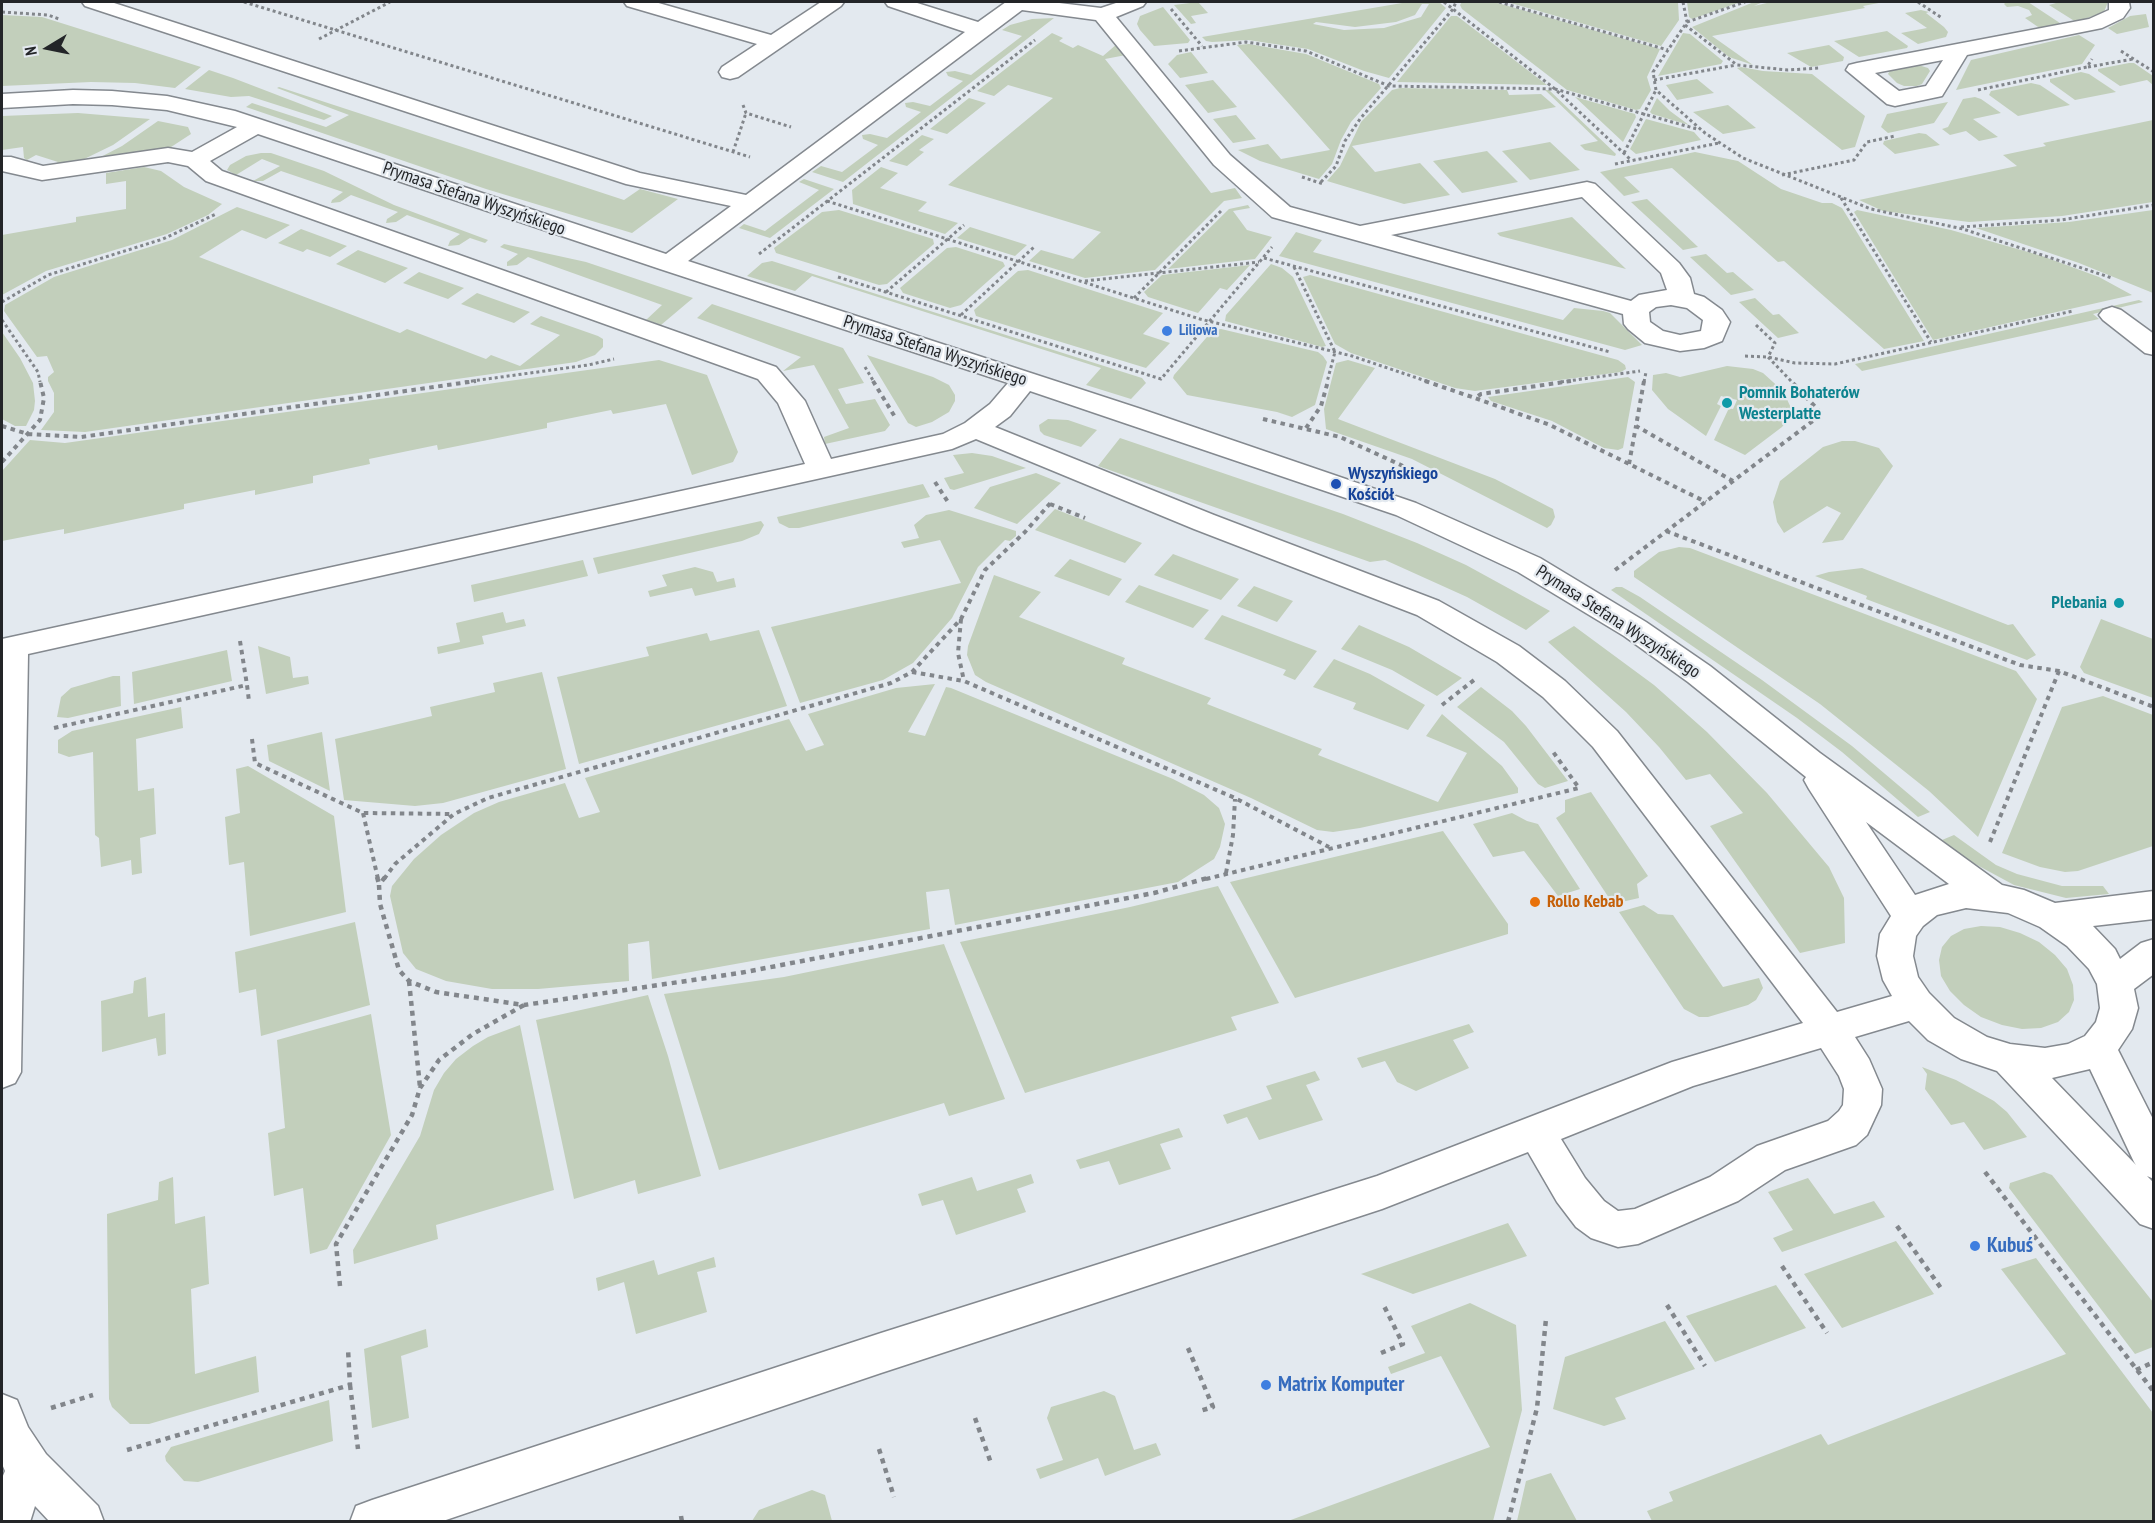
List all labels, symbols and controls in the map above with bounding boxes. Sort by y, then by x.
north arrow [18,18,78,78]
text: N [20,45,41,57]
street label: Prymasa Stefana Wyszyńskiego [380,158,568,240]
street label: Prymasa Stefana Wyszyńskiego [841,311,1029,391]
place label: Liliowa [1179,322,1217,340]
marker: Liliowa [1160,324,1174,338]
place label: Pomnik Bohaterów Westerplatte [1739,382,1859,424]
marker: Pomnik Bohaterów Westerplatte [1720,396,1734,410]
place label: Wyszyńskiego Kościół [1348,463,1438,506]
marker: Wyszyńskiego Kościół [1329,477,1343,491]
street label: Prymasa Stefana Wyszyńskiego [1532,561,1704,683]
place label: Plebania [2051,592,2107,614]
marker: Plebania [2112,596,2126,610]
place label: Rollo Kebab [1547,891,1623,913]
marker: Rollo Kebab [1528,895,1542,909]
place label: Kubuś [1987,1233,2033,1259]
marker: Kubuś [1968,1239,1982,1253]
place label: Matrix Komputer [1278,1372,1404,1398]
marker: Matrix Komputer [1259,1378,1273,1392]

